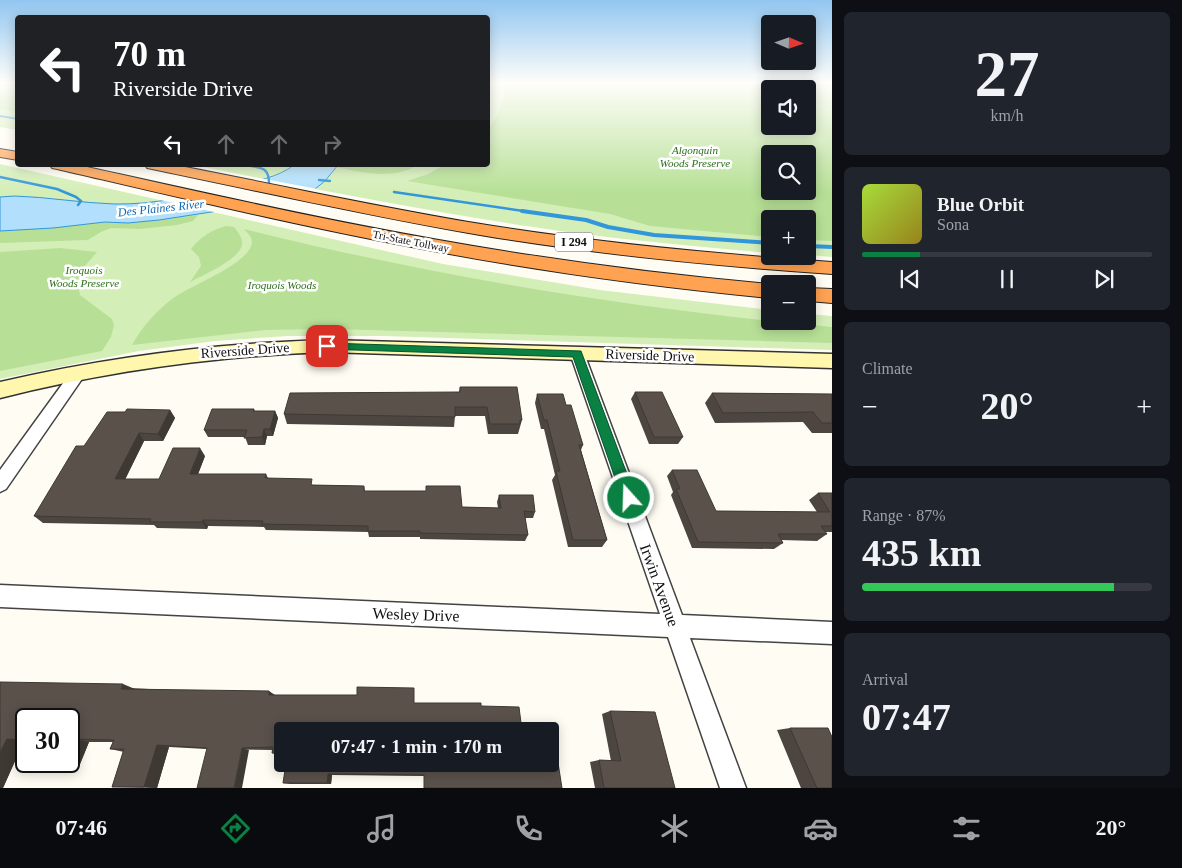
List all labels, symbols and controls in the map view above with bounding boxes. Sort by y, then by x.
north arrow [761,15,816,70]
map controls [761,15,816,330]
icon: left [30,35,95,100]
text: 70 m [113,35,186,74]
text: 27 [975,38,1040,110]
text: Riverside Drive [113,76,253,101]
button: sound [761,80,816,135]
text: km/h [991,107,1023,124]
icon: left [159,130,187,158]
icon: ahead [212,130,240,158]
icon: ahead [265,130,293,158]
icon: right [318,130,346,158]
park label: Algonquin Woods Preserve [660,144,730,169]
button: search [761,145,816,200]
text: Blue Orbit [937,194,1024,215]
water label: Des Plaines River [116,196,205,220]
button: + [761,210,816,265]
text: Sona [937,216,969,233]
street label: Tri-State Tollway [372,228,450,254]
road number: I 294 [555,232,593,252]
park label: Iroquois Woods Preserve [49,264,119,289]
icon: previous [896,265,924,293]
icon: pause [993,265,1021,293]
icon: next [1090,265,1118,293]
button: − [761,275,816,330]
park label: Iroquois Woods [247,279,316,291]
pin [306,325,348,367]
icon: arrive [313,332,341,360]
street label: Riverside Drive [200,340,290,361]
street label: Riverside Drive [605,346,695,365]
text: Climate [862,360,913,377]
text: 20° [980,385,1034,427]
text: − [862,391,878,422]
text: + [1136,391,1152,422]
position arrow [602,471,654,523]
text: Range · 87% [862,507,946,524]
text: 435 km [862,532,981,574]
street label: Irwin Avenue [637,542,682,629]
street label: Wesley Drive [372,604,460,626]
text: Arrival [862,671,908,688]
text: 07:47 [862,696,951,738]
speed limit sign: 30 [15,708,80,773]
text: 07:47 · 1 min · 170 m [331,736,502,757]
icon: directions [218,811,253,846]
icon: music [364,811,399,846]
icon: phone [511,811,546,846]
icon: climate [657,811,692,846]
icon: car [803,811,838,846]
icon: filters [949,811,984,846]
text: 07:46 [56,815,107,840]
text: 20° [1095,815,1126,840]

